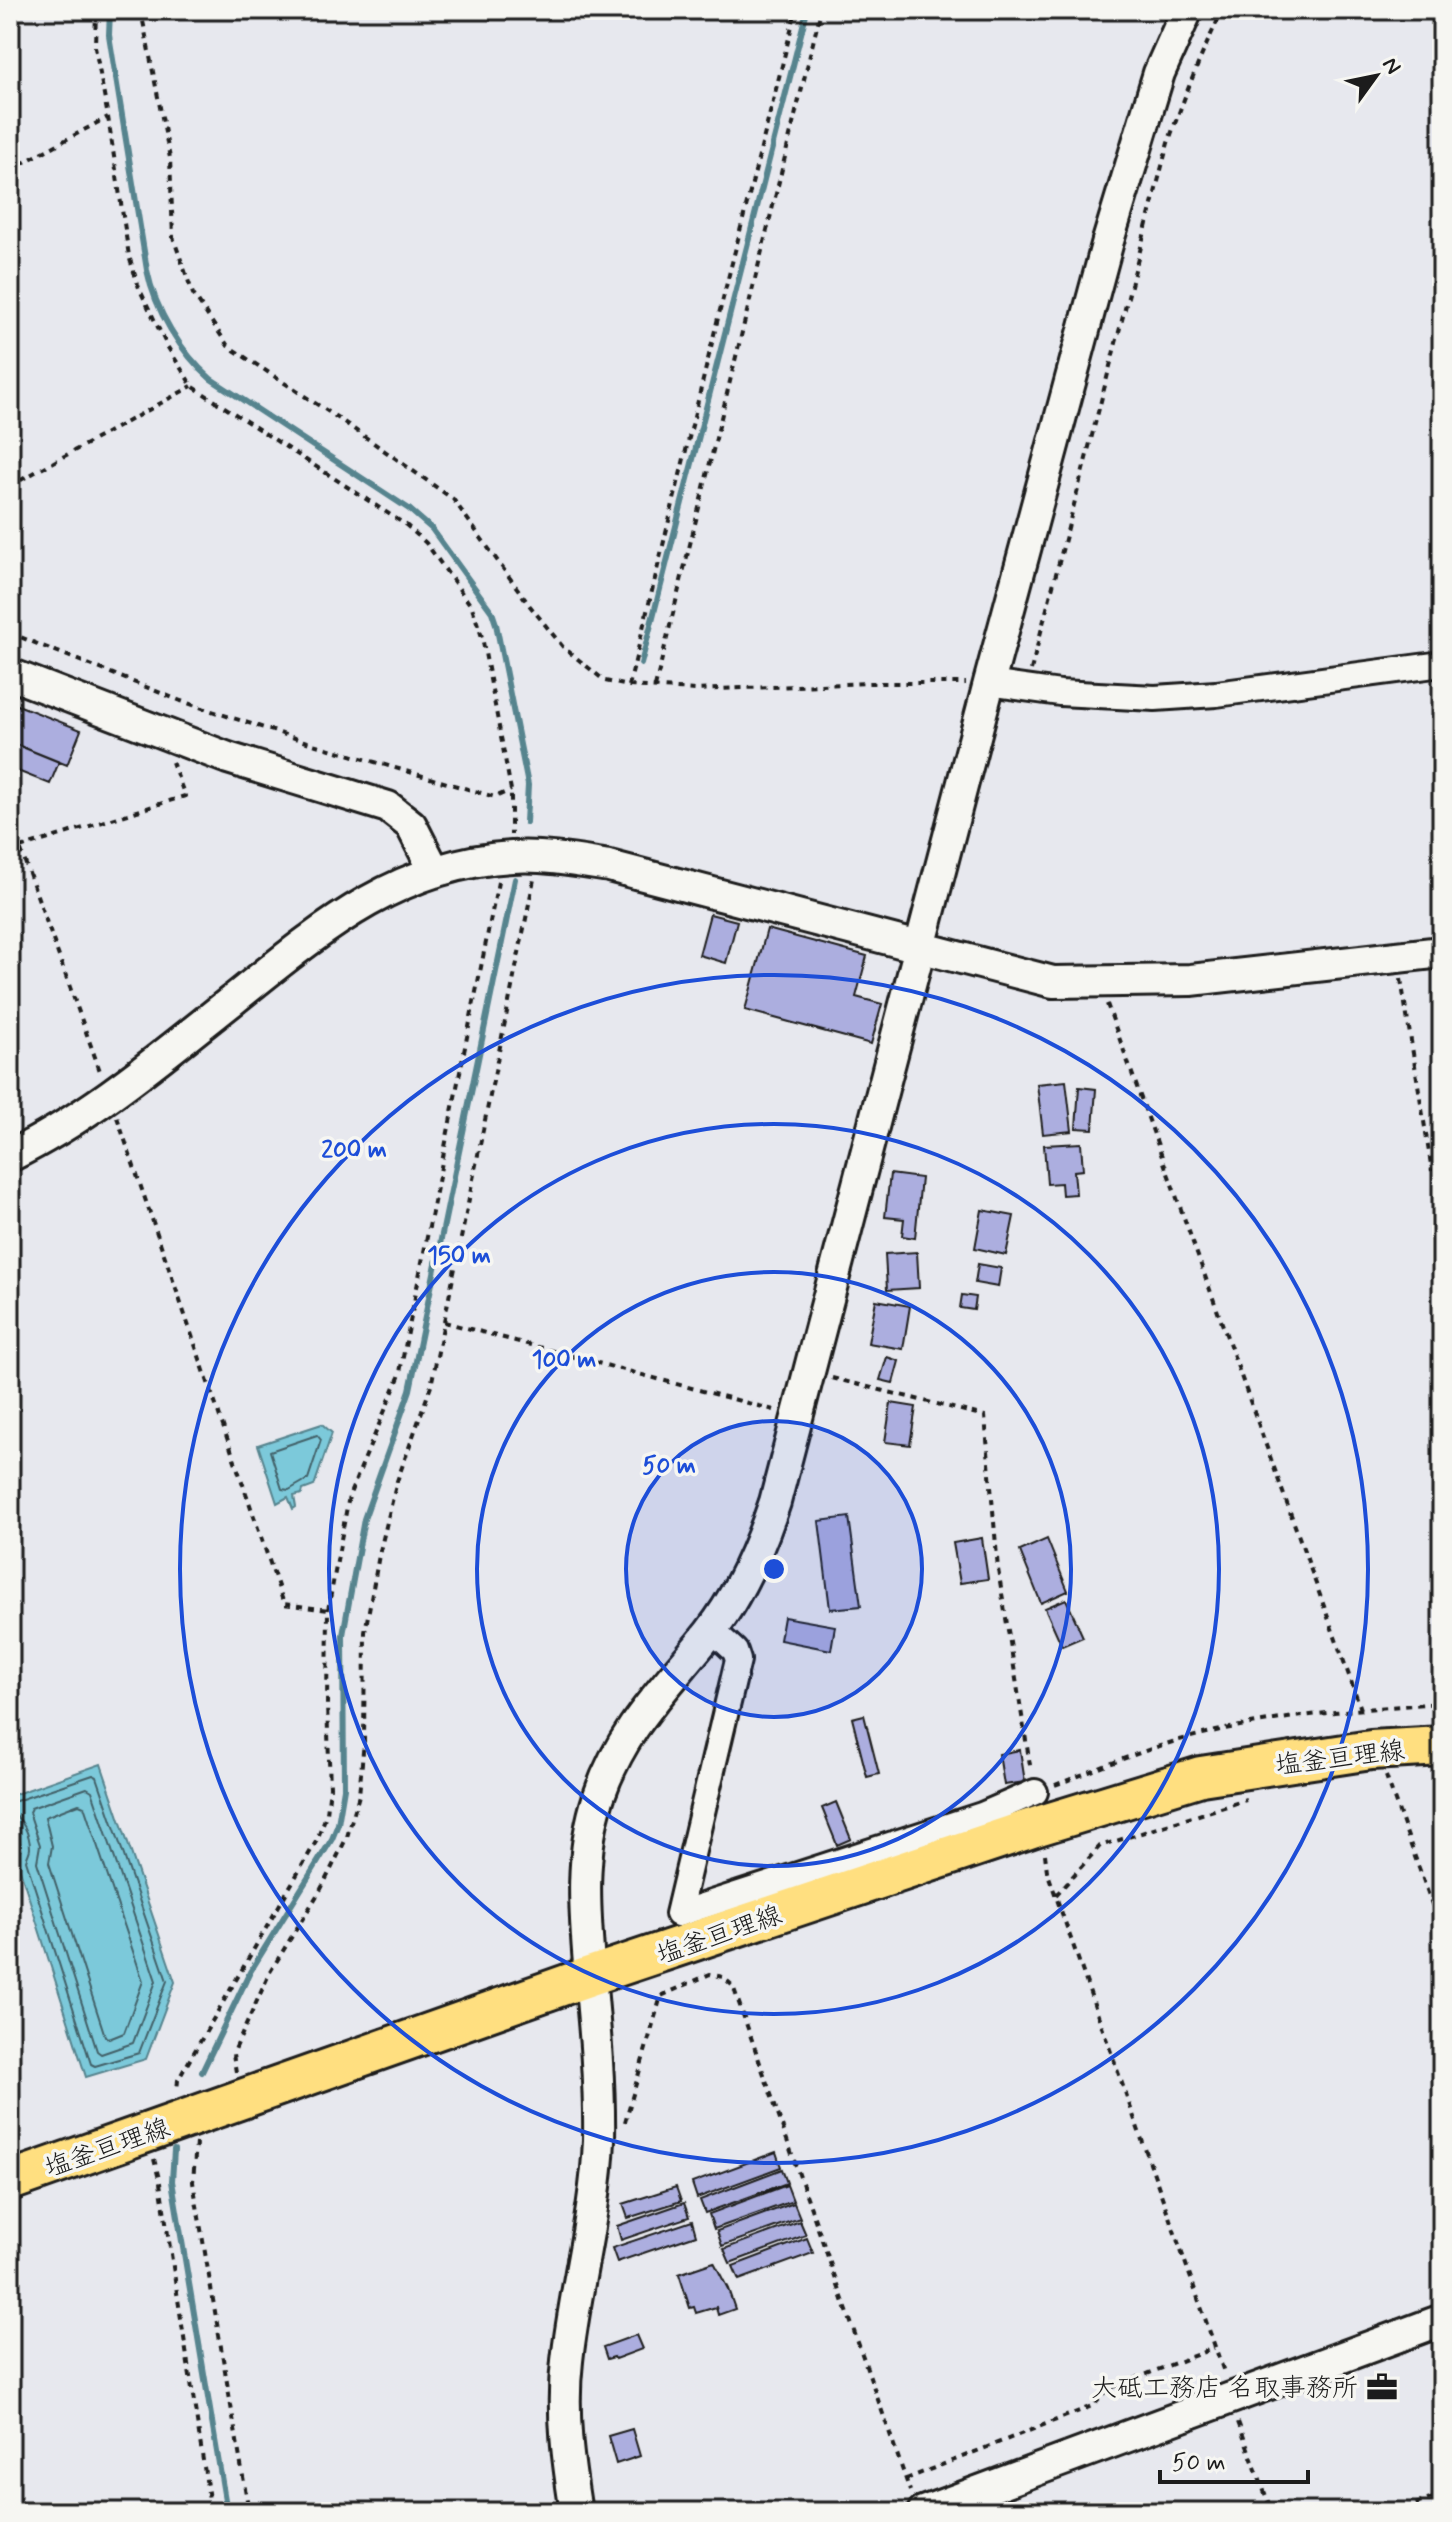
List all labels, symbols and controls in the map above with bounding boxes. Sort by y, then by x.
north arrow [1336,36,1416,116]
text: N [1375,52,1407,80]
text: 200 m [321,1135,387,1166]
text: 150 m [427,1241,491,1272]
text: 100 m [532,1345,596,1376]
text: 50 m [642,1451,696,1482]
centre of rings [760,1555,788,1583]
street label: 塩釜亘理線 [1274,1734,1407,1784]
street label: 塩釜亘理線 [653,1899,787,1973]
street label: 塩釜亘理線 [41,2112,175,2186]
office icon: 大砥工務店 名取事務所 [1365,2370,1399,2404]
place label: 大砥工務店 名取事務所 [1091,2372,1358,2406]
scale bar [1160,2434,1308,2484]
text: 50 m [1172,2448,1226,2479]

